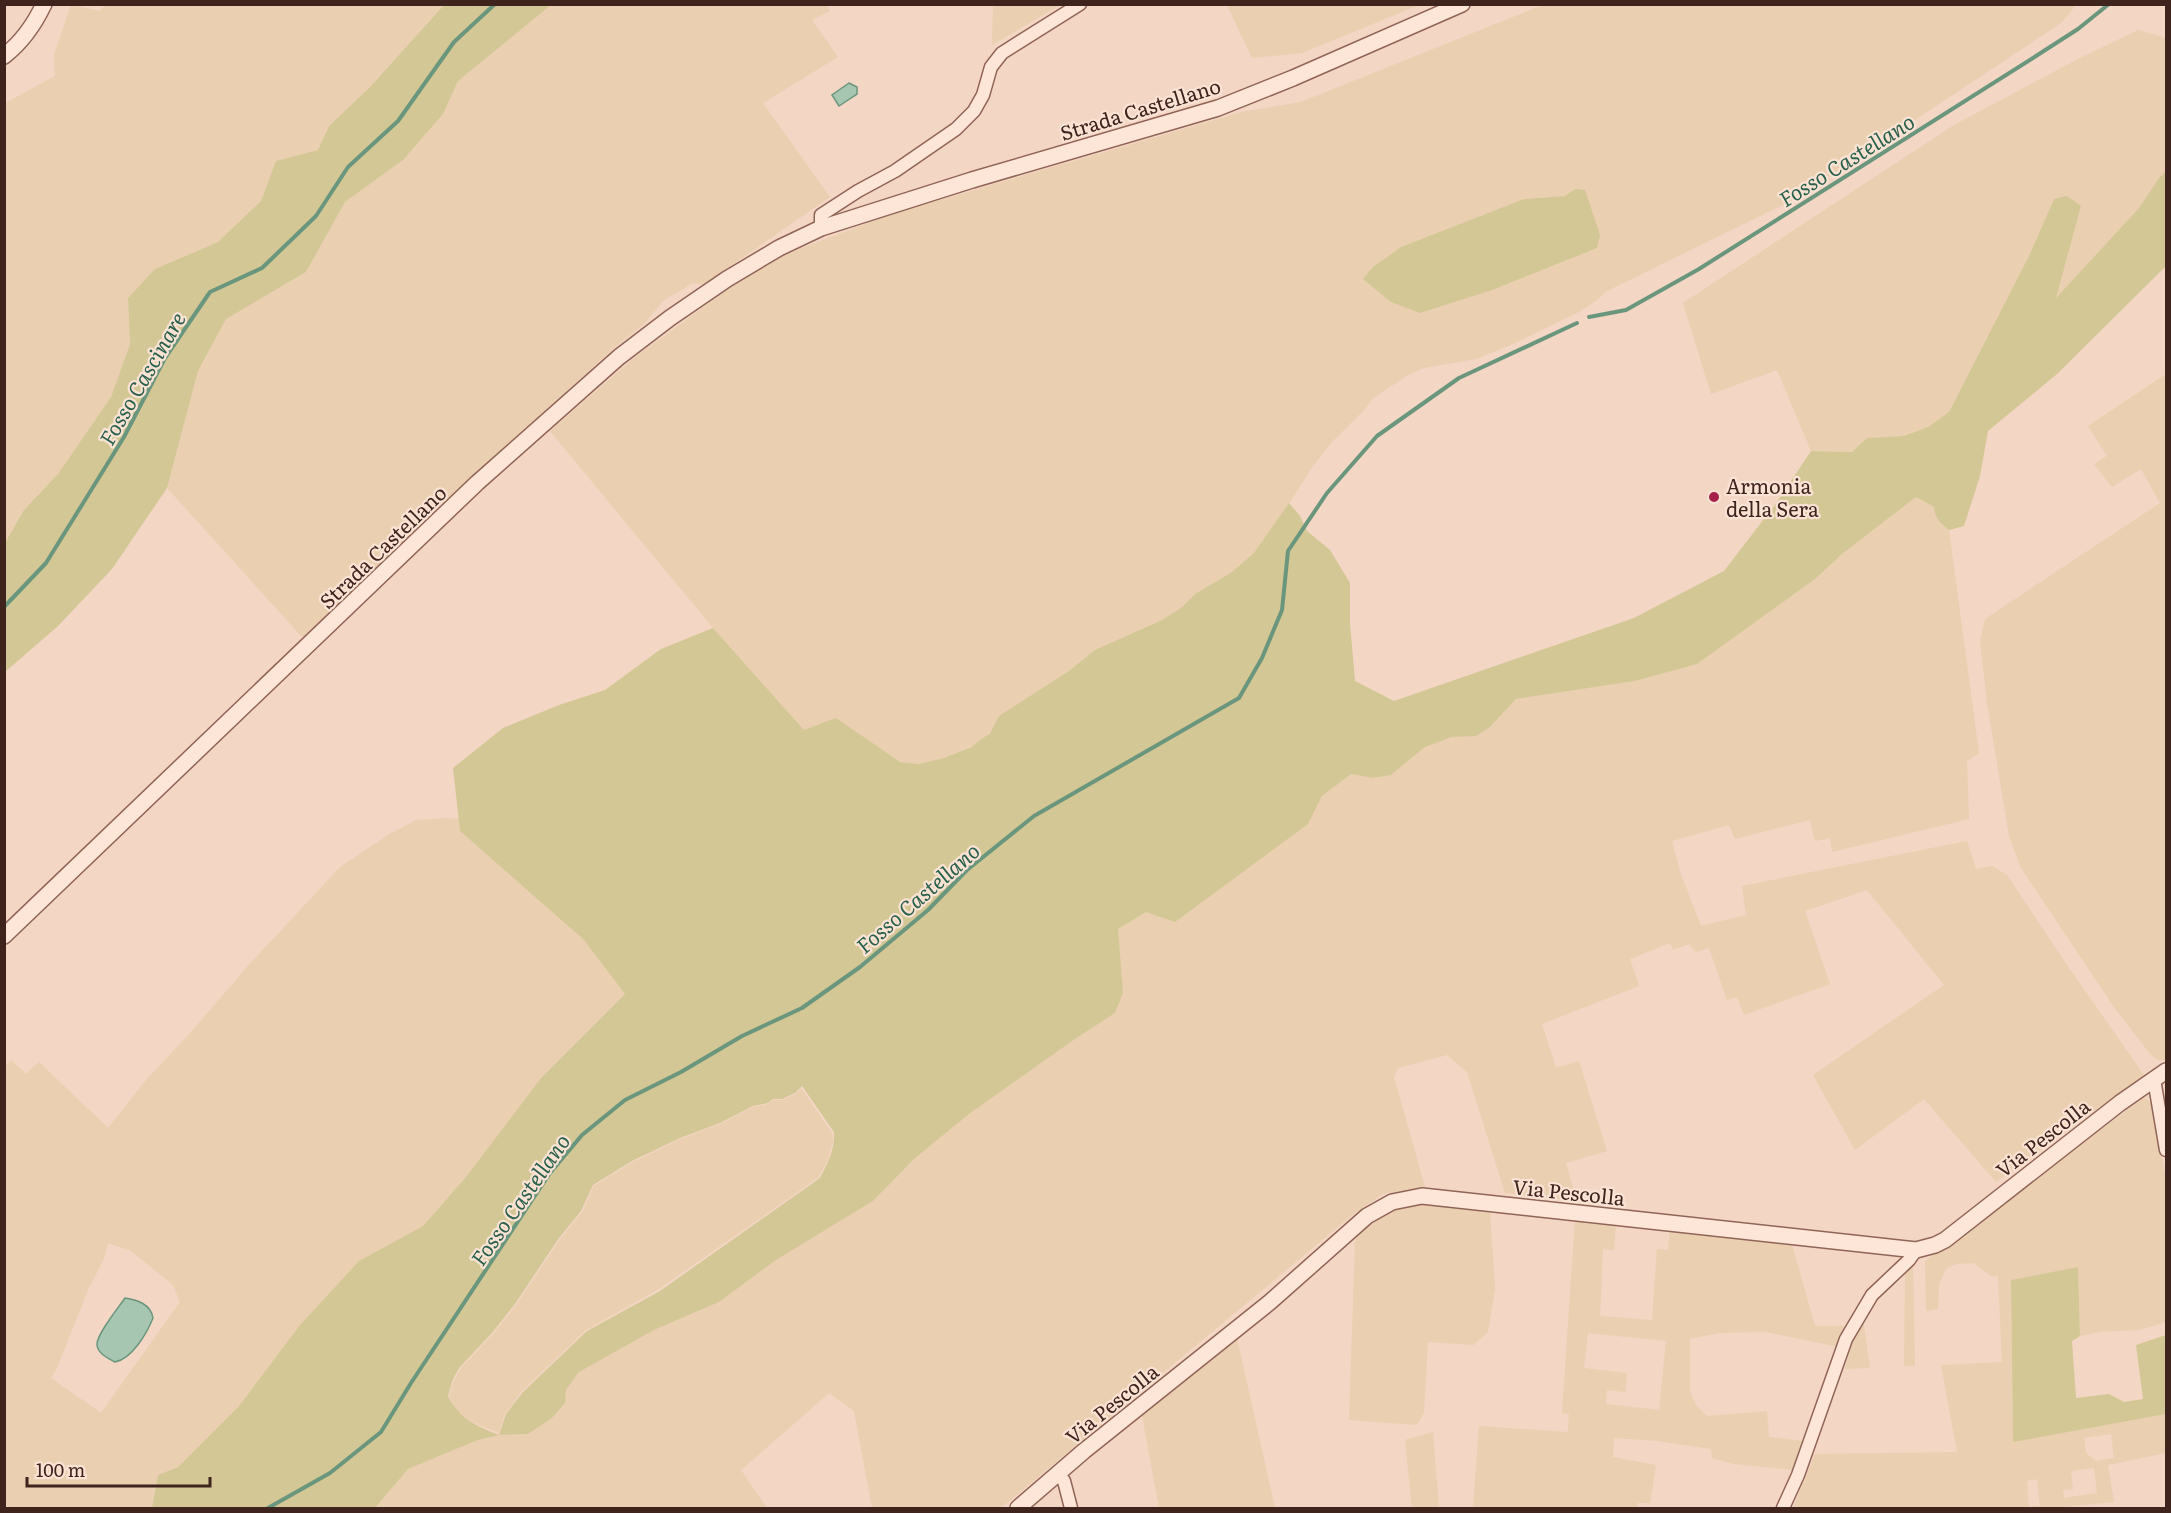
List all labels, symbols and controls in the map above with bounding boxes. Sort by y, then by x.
street label: Strada Castellano [1056,69,1224,147]
water label: Fosso Castellano [1772,105,1920,213]
water label: Fosso Cascinare [90,306,192,450]
place label: Armonia della Sera [1726,470,1819,523]
street label: Strada Castellano [312,477,452,615]
marker: Armonia della Sera [1707,490,1721,504]
water label: Fosso Castellano [848,835,986,959]
street label: Via Pescolla [1988,1090,2096,1183]
water label: Fosso Castellano [462,1127,576,1271]
street label: Via Pescolla [1511,1170,1627,1212]
street label: Via Pescolla [1058,1356,1164,1450]
scale bar [27,1450,210,1488]
text: 100 m [36,1456,85,1483]

